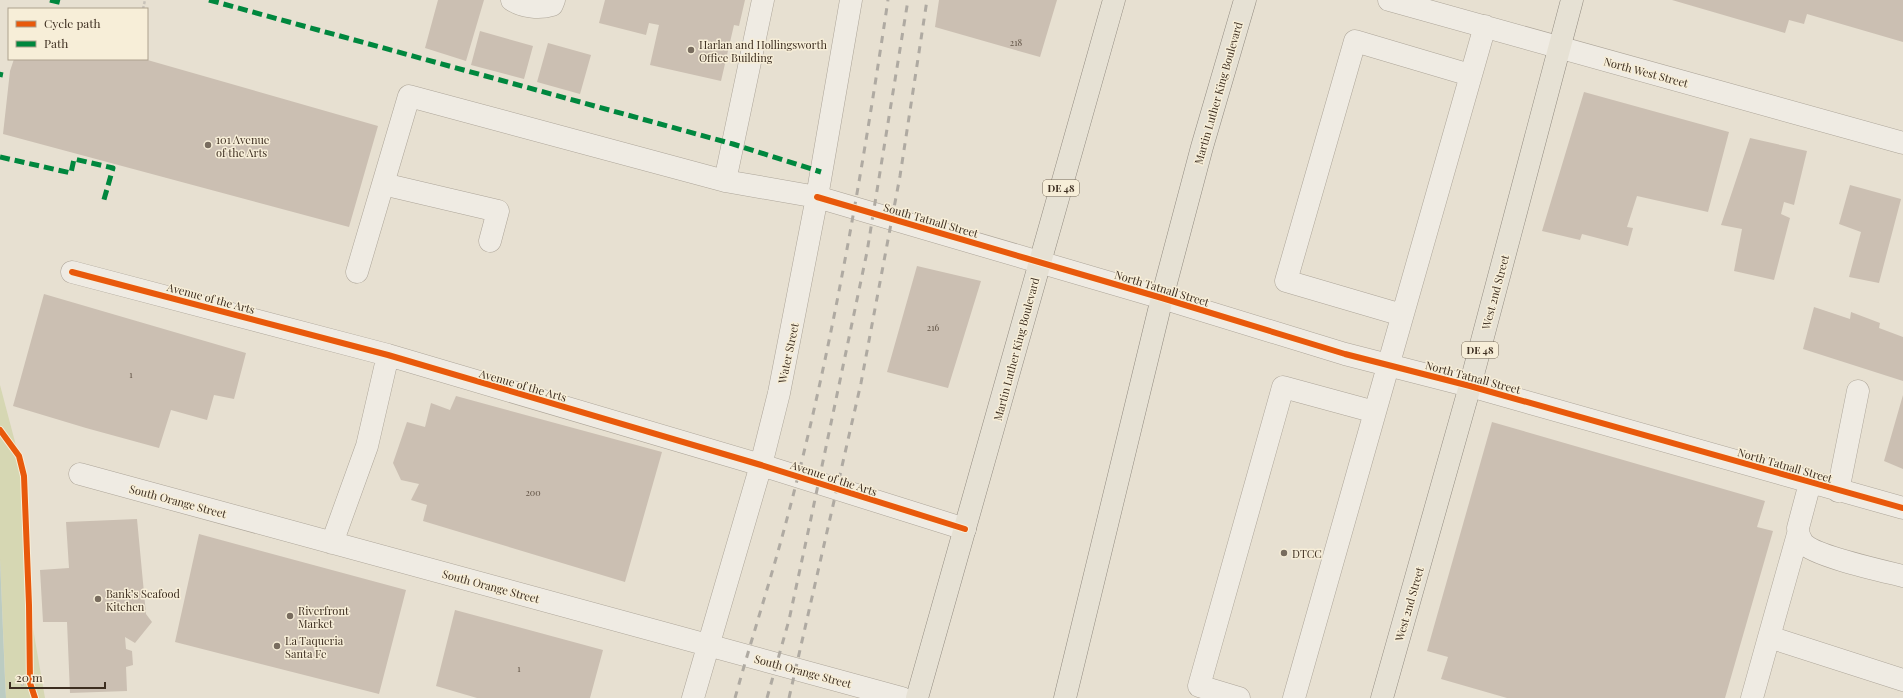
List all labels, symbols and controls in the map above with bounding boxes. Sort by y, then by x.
legend [8,8,148,60]
text: Cycle path [44,15,101,31]
street label: Martin Luther King Boulevard [1190,19,1246,166]
text: Path [44,35,68,51]
house number: 218 [1010,36,1022,48]
place label: Harlan and Hollingsworth Office Building [699,37,827,65]
marker: Harlan and Hollingsworth Office Building [686,45,696,55]
street label: North West Street [1602,54,1690,91]
place label: 101 Avenue of the Arts [216,132,270,160]
marker: 101 Avenue of the Arts [203,140,213,150]
road number: DE 48 [1043,180,1079,196]
street label: South Tatnall Street [882,199,980,241]
street label: West 2nd Street [1478,253,1512,332]
street label: North Tatnall Street [1113,267,1211,310]
street label: Martin Luther King Boulevard [990,275,1043,422]
street label: Avenue of the Arts [165,279,257,317]
street label: Water Street [774,321,802,386]
house number: 216 [927,321,939,333]
road number: DE 48 [1462,342,1498,358]
street label: North Tatnall Street [1424,357,1522,397]
street label: Avenue of the Arts [477,365,569,405]
house number: 1 [129,368,133,380]
street label: North Tatnall Street [1736,444,1834,486]
street label: Avenue of the Arts [788,457,879,499]
street label: South Orange Street [128,481,228,521]
house number: 200 [525,486,541,498]
place label: DTCC [1292,546,1322,561]
marker: DTCC [1279,548,1289,558]
street label: West 2nd Street [1391,565,1427,644]
street label: South Orange Street [441,566,541,606]
place label: Bank’s Seafood Kitchen [106,586,181,614]
marker: Bank’s Seafood Kitchen [93,594,103,604]
place label: Riverfront Market [298,603,349,631]
marker: Riverfront Market [285,611,295,621]
place label: La Taqueria Santa Fe [285,633,344,661]
marker: La Taqueria Santa Fe [272,641,282,651]
street label: South Orange Street [753,651,853,691]
house number: 1 [517,662,521,674]
scale bar [10,664,105,690]
text: 20 m [16,669,43,685]

